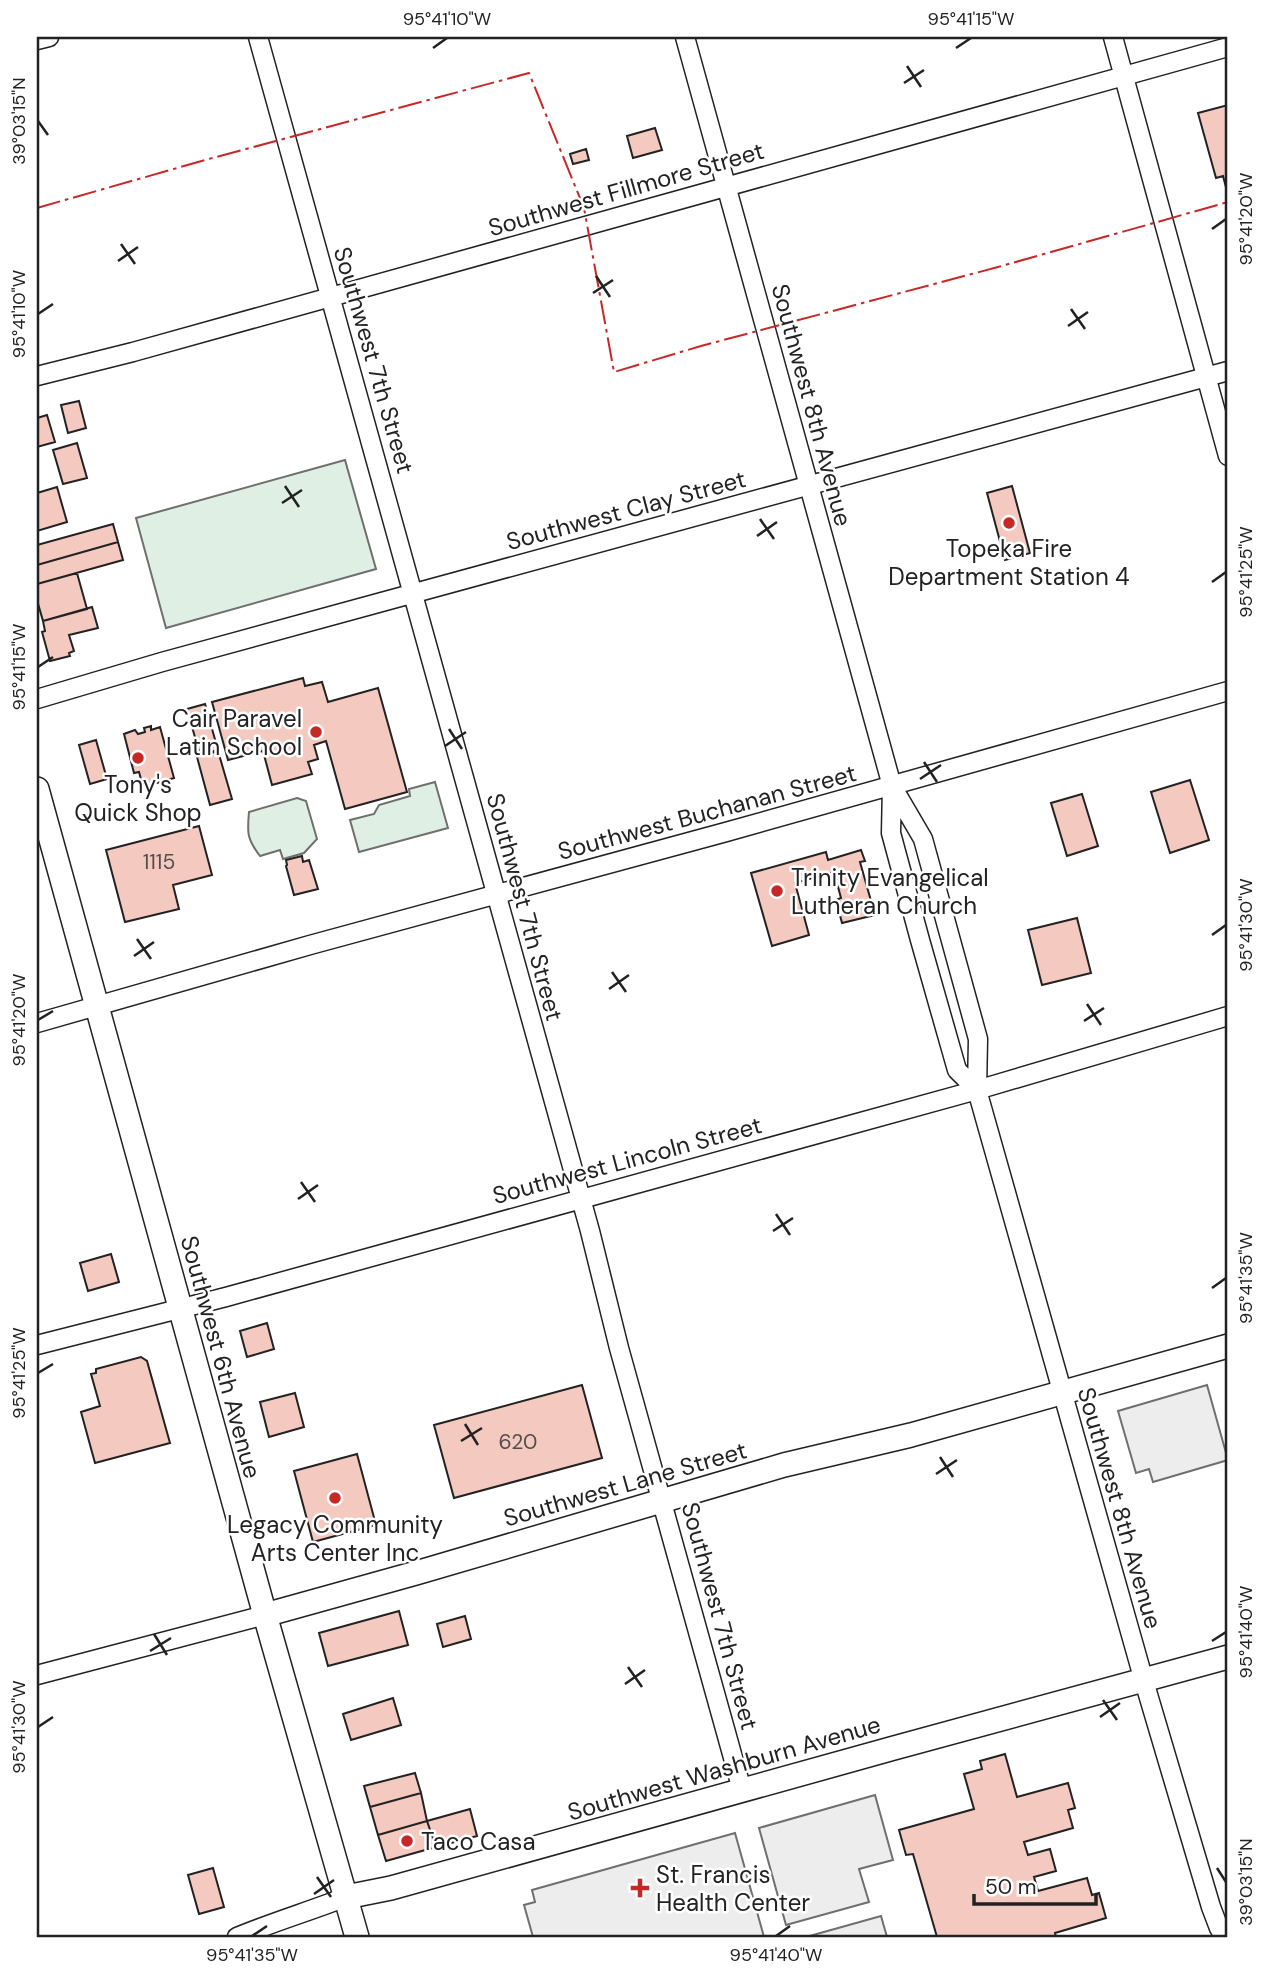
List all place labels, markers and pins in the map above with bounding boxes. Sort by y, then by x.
marker: Topeka Fire Department Station 4 [1001,515,1017,531]
place label: Topeka Fire Department Station 4 [888,533,1130,592]
place label: Cair Paravel Latin School [166,703,302,762]
marker: Cair Paravel Latin School [308,724,324,740]
marker: Tony's Quick Shop [130,750,146,766]
place label: Tony's Quick Shop [74,769,202,828]
place label: Trinity Evangelical Lutheran Church [791,862,989,921]
marker: Trinity Evangelical Lutheran Church [769,883,785,899]
marker: Legacy Community Arts Center Inc [327,1490,343,1506]
place label: Legacy Community Arts Center Inc [227,1509,443,1568]
place label: Taco Casa [421,1826,535,1857]
marker: Taco Casa [399,1833,415,1849]
place label: St. Francis Health Center [656,1859,810,1918]
marker: St. Francis Health Center [630,1878,650,1898]

